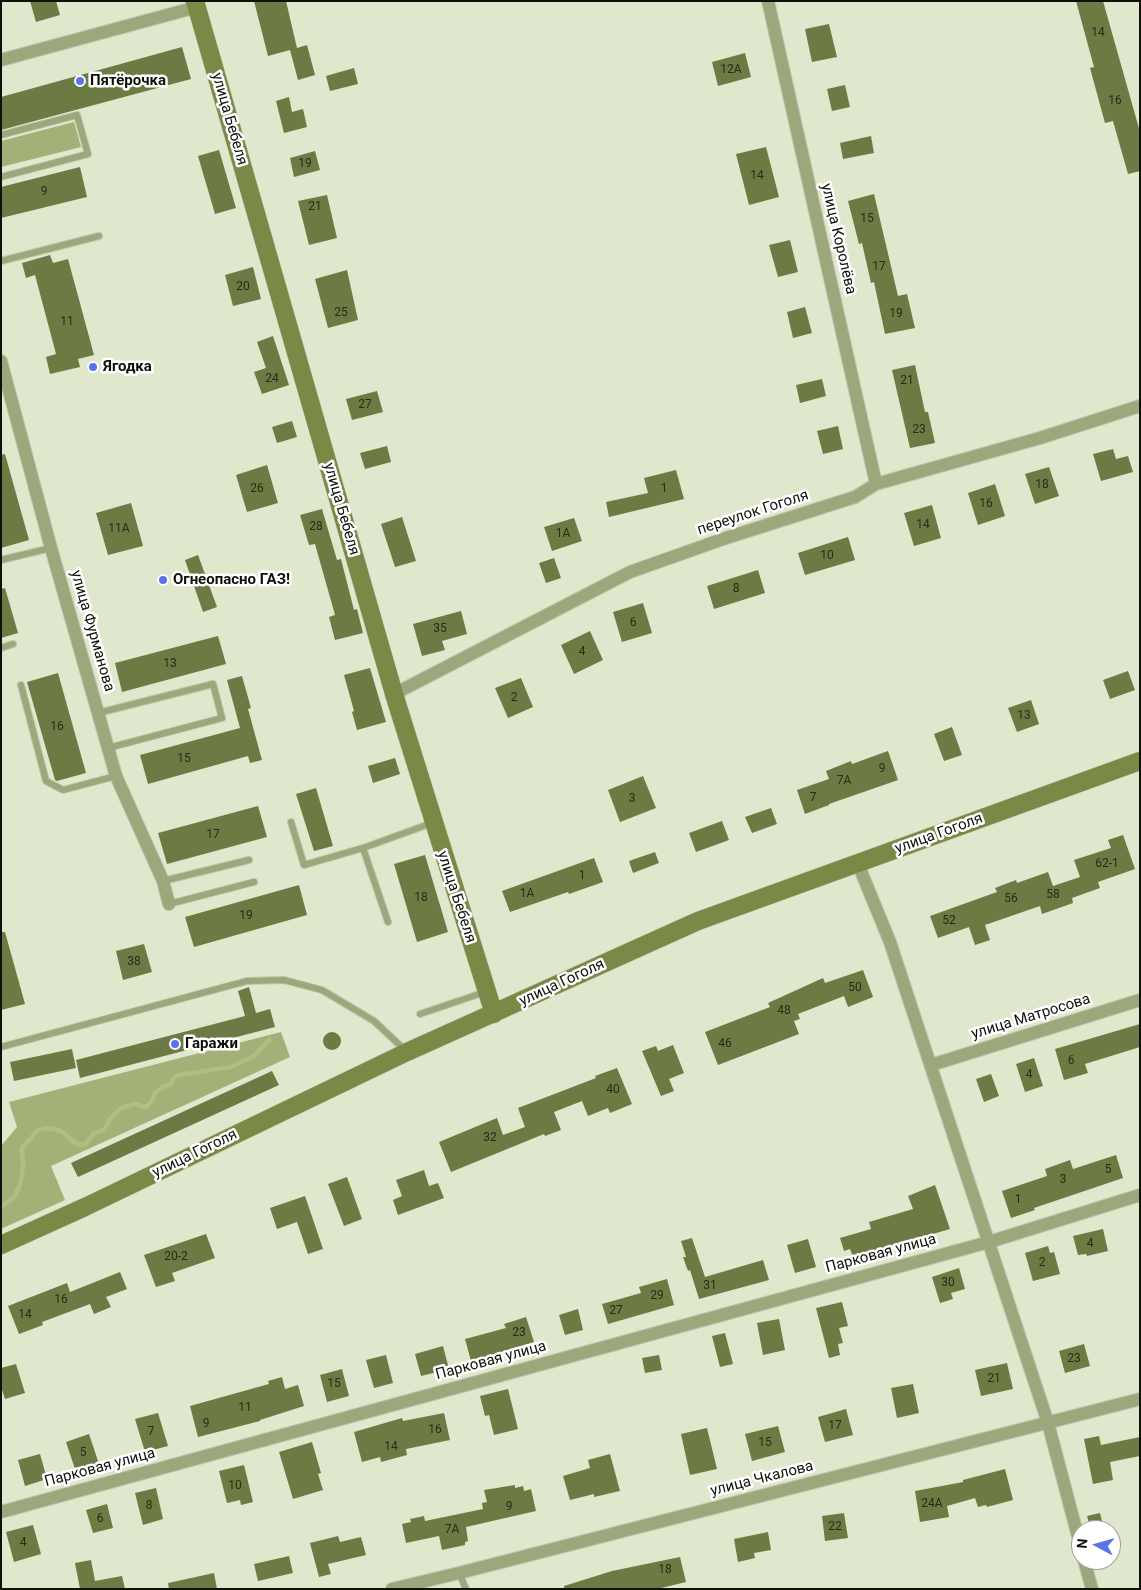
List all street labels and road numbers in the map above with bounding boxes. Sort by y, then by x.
street label: улица Бебеля [207,71,251,167]
street label: улица Королёва [817,182,859,296]
street label: улица Бебеля [319,461,363,557]
street label: переулок Гоголя [695,487,811,539]
street label: улица Фурманова [66,568,118,694]
street label: улица Гоголя [893,810,985,858]
street label: улица Бебеля [433,849,479,945]
street label: улица Гоголя [517,955,607,1011]
street label: улица Матросова [969,990,1093,1044]
street label: улица Гоголя [150,1126,240,1182]
street label: Парковая улица [824,1231,938,1277]
street label: Парковая улица [434,1338,548,1384]
street label: Парковая улица [43,1445,157,1491]
street label: улица Чкалова [709,1458,815,1500]

